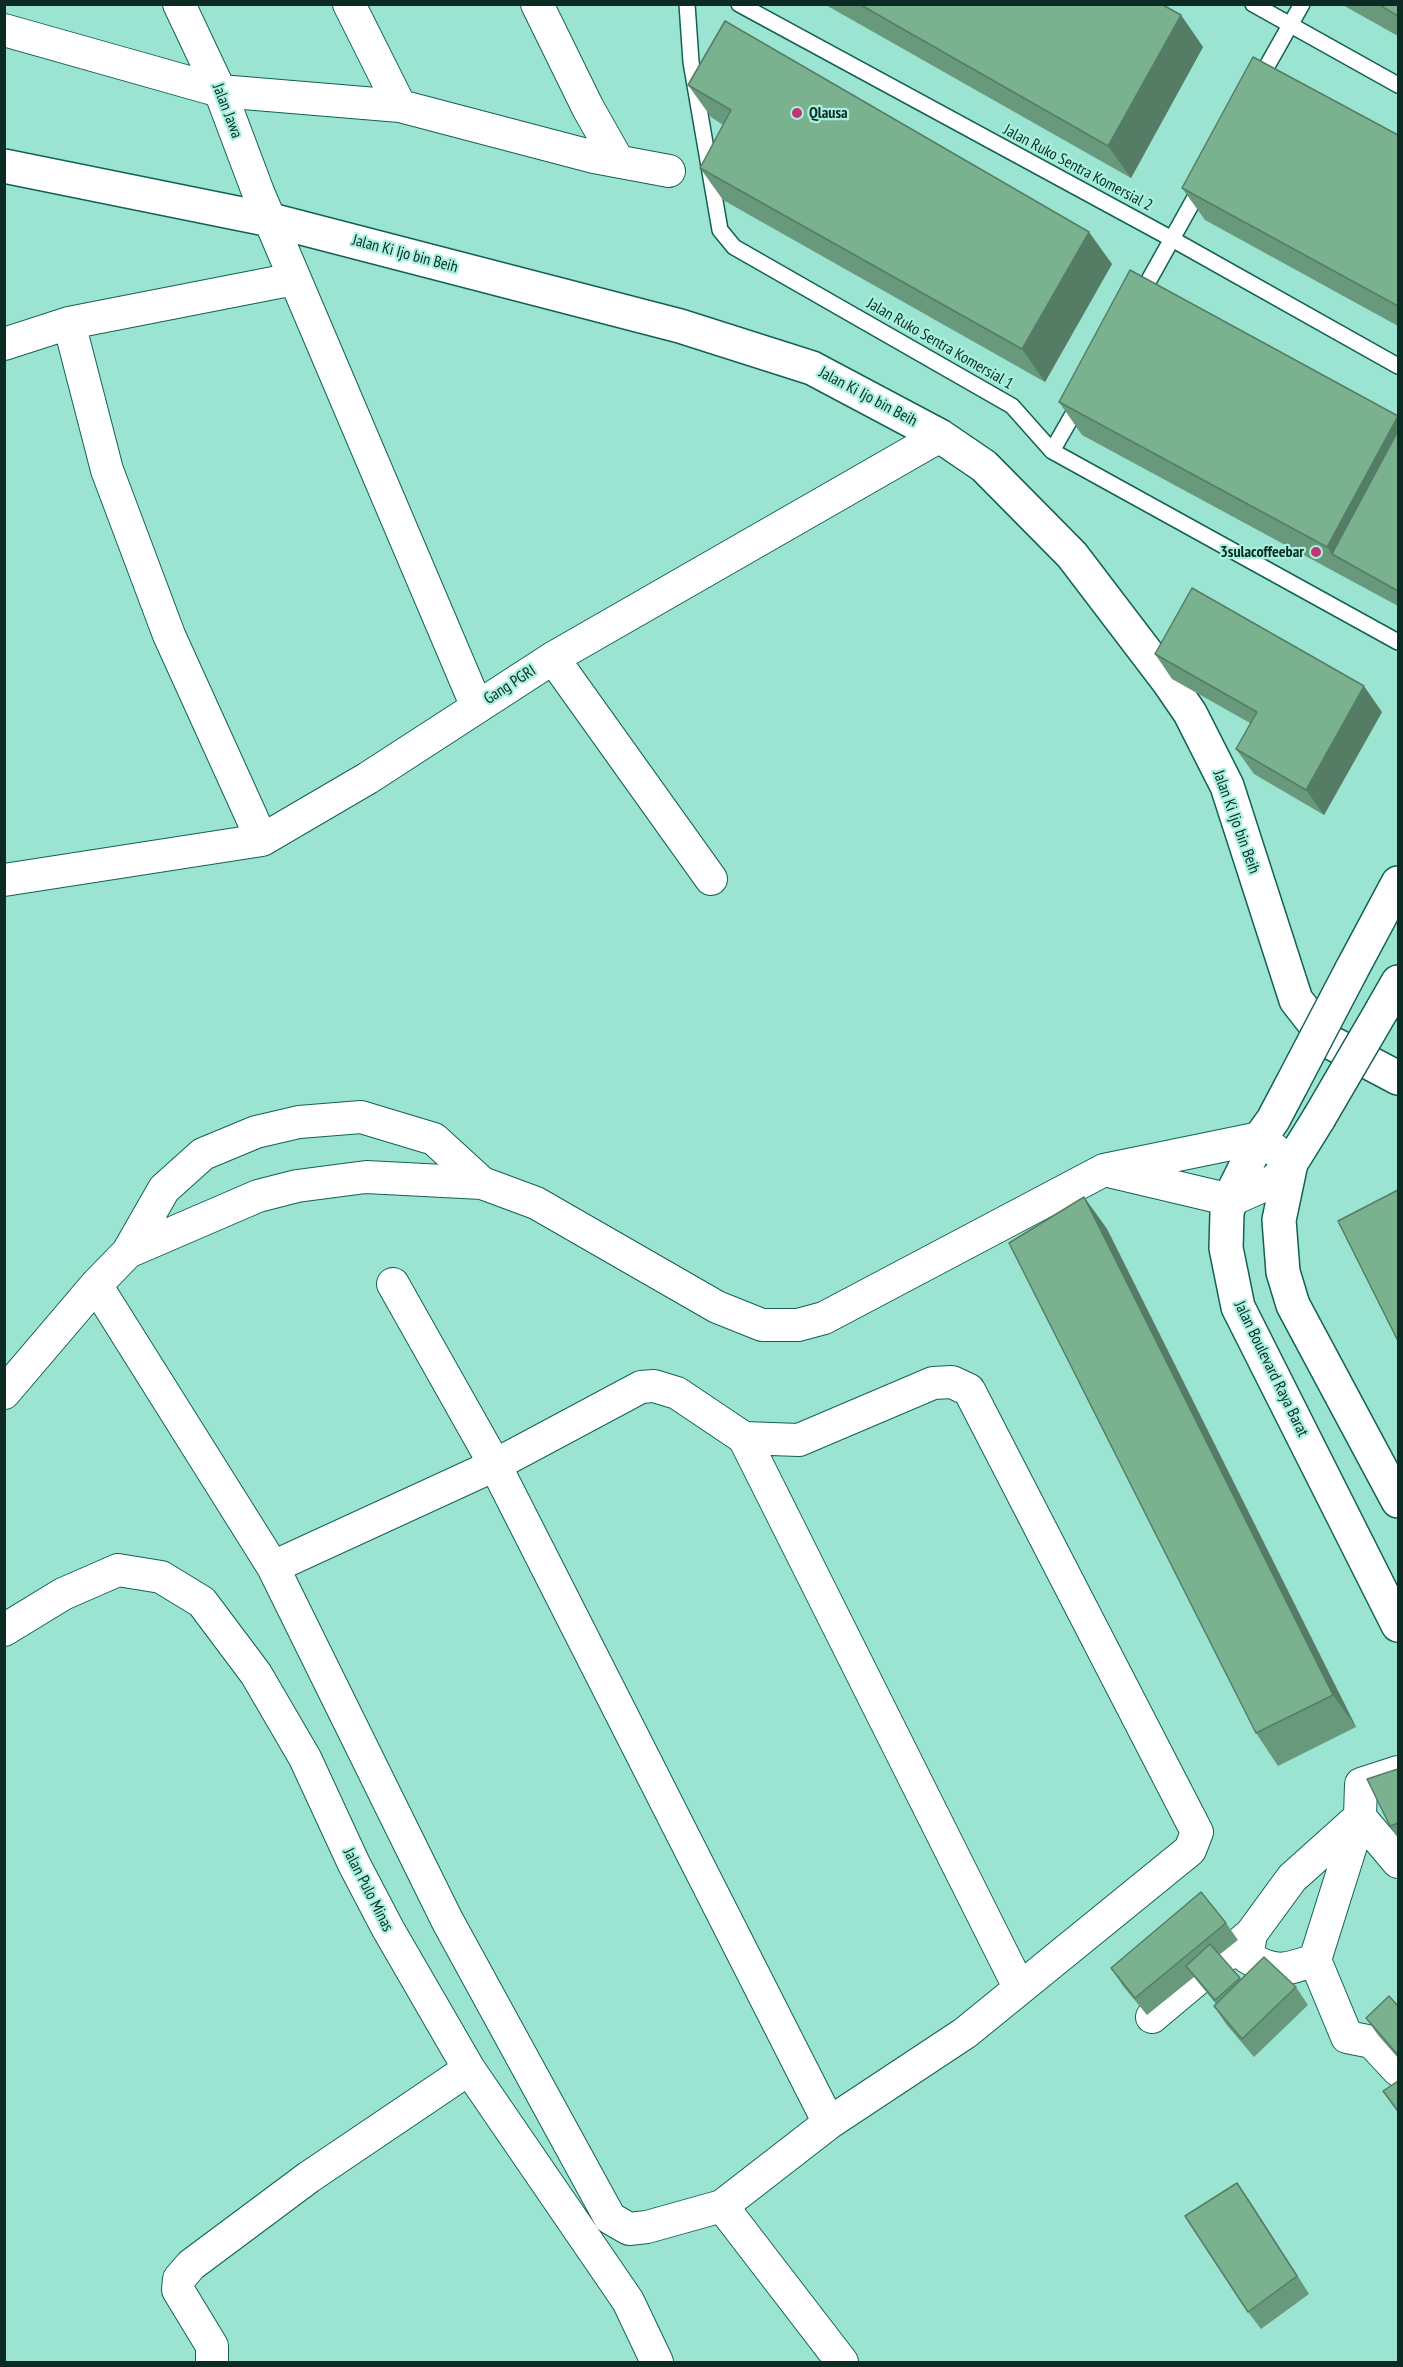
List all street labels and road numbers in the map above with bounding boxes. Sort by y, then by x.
street label: Jalan Jawa [208,81,246,141]
street label: Jalan Ruko Sentra Komersial 2 [1000,121,1156,215]
street label: Jalan Ki Ijo bin Beih [350,231,460,277]
street label: Jalan Ruko Sentra Komersial 1 [863,294,1017,394]
street label: Jalan Ki Ijo bin Beih [816,363,920,431]
street label: Gang PGRI [480,661,540,709]
street label: Jalan Ki Ijo bin Beih [1208,768,1264,876]
street label: Jalan Boulevard Raya Barat [1230,1298,1312,1440]
street label: Jalan Pulo Minas [339,1845,397,1935]

